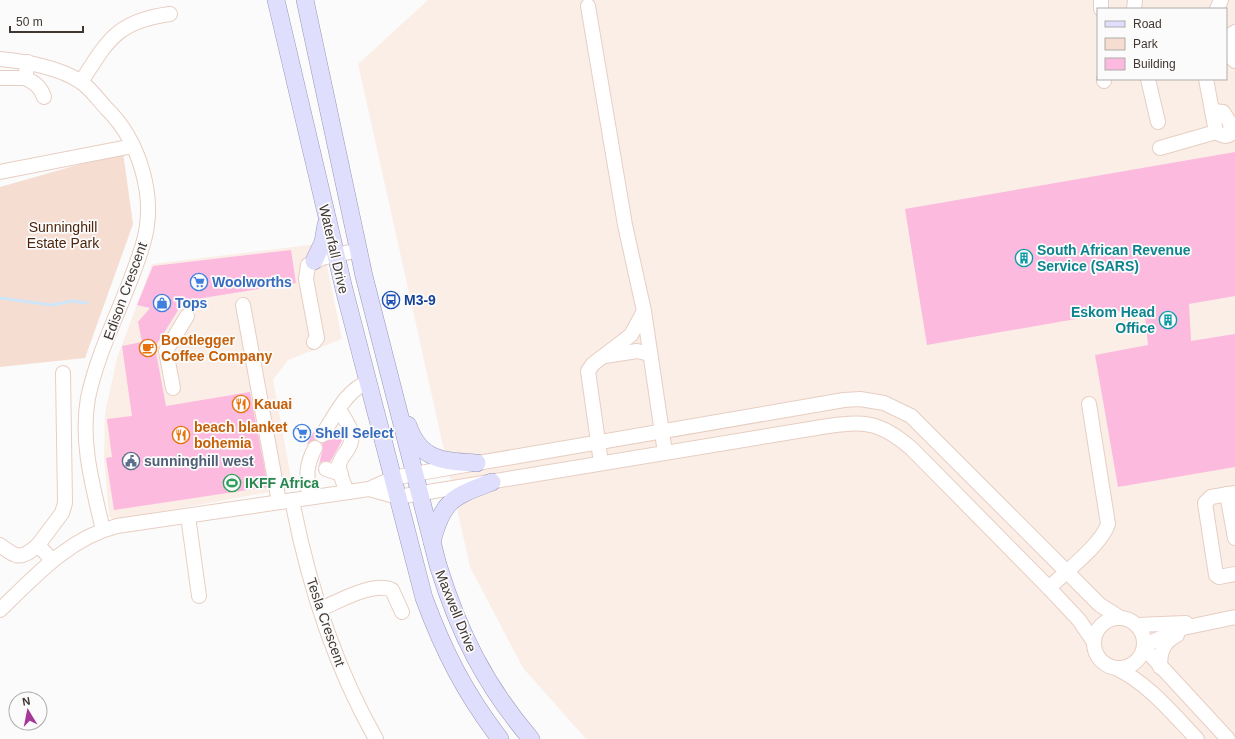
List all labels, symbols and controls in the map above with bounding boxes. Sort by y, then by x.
scale bar [10,8,83,34]
legend [1097,8,1227,80]
text: 50 m [16,15,43,29]
text: Road [1133,17,1162,31]
text: Park [1133,37,1159,51]
text: Building [1133,57,1176,71]
street label: Waterfall Drive [316,203,352,295]
park label: Sunninghill Estate Park [27,219,100,251]
street label: Edison Crescent [100,240,150,342]
place label: South African Revenue Service (SARS) [1037,242,1191,274]
building icon: South African Revenue Service (SARS) [1014,248,1034,268]
supermarket icon: Woolworths [189,272,209,292]
place label: Woolworths [212,274,292,290]
bus stop icon: M3-9 [381,290,401,310]
place label: M3-9 [404,292,436,308]
shop icon: Tops [152,293,172,313]
place label: Tops [175,295,208,311]
place label: Eskom Head Office [1071,304,1155,336]
building icon: Eskom Head Office [1158,310,1178,330]
place label: Bootlegger Coffee Company [161,332,272,364]
cafe icon: Bootlegger Coffee Company [138,338,158,358]
restaurant icon: Kauai [231,394,251,414]
place label: Kauai [254,396,292,412]
place label: beach blanket bohemia [194,419,288,451]
supermarket icon: Shell Select [292,423,312,443]
restaurant icon: beach blanket bohemia [171,425,191,445]
place label: Shell Select [315,425,394,441]
public building icon: sunninghill west [121,451,141,471]
place label: sunninghill west [144,453,254,469]
sports icon: IKFF Africa [222,473,242,493]
place label: IKFF Africa [245,475,319,491]
street label: Maxwell Drive [432,568,480,655]
street label: Tesla Crescent [303,576,349,668]
north arrow [8,691,48,731]
text: N [21,695,31,708]

